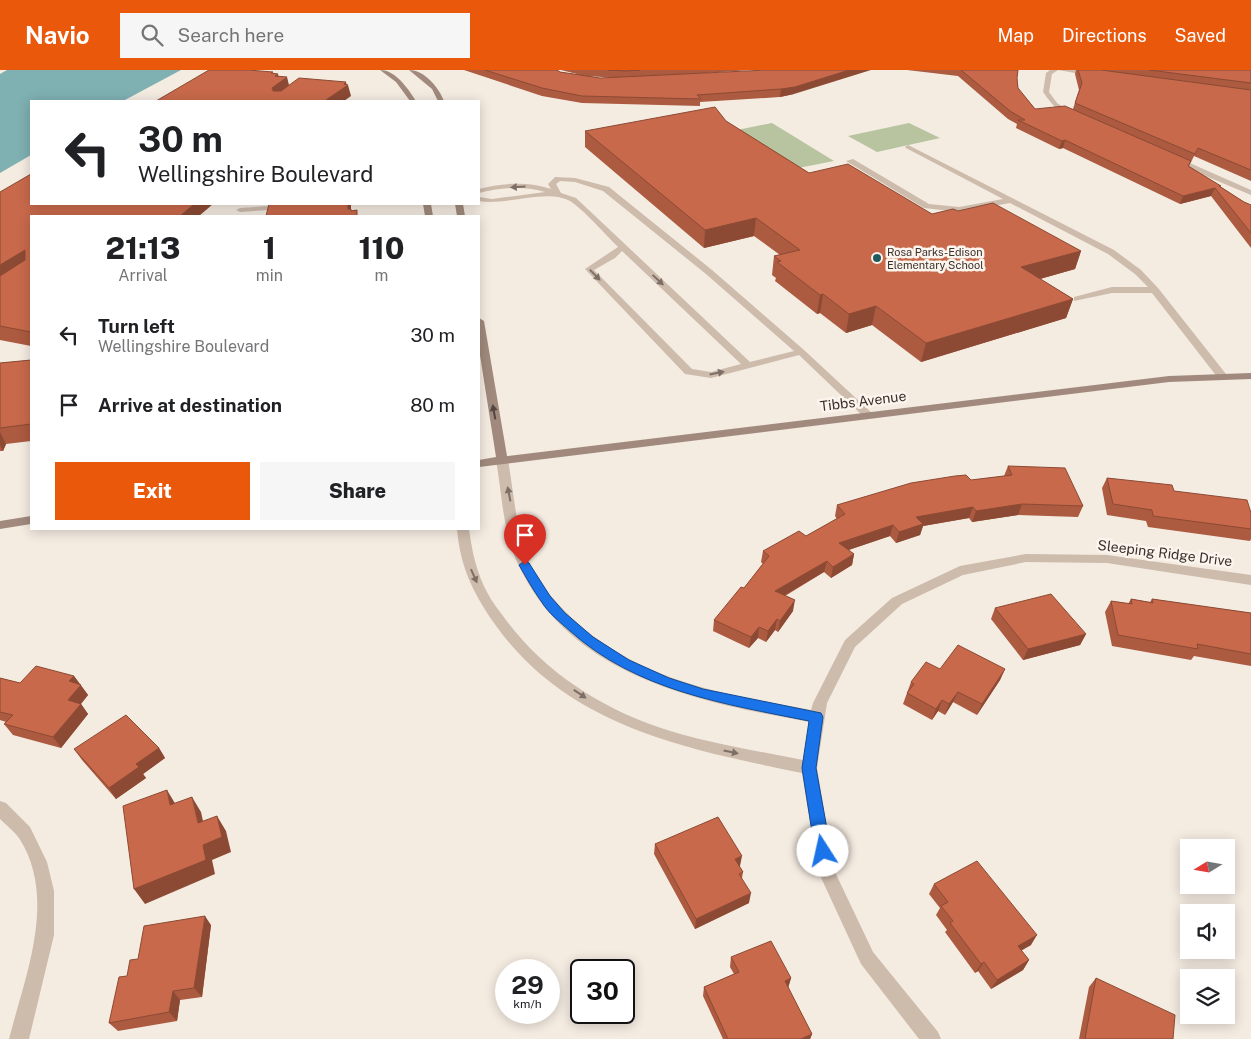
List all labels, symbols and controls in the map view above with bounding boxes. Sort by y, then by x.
search box [120,13,470,58]
text: Navio [25,21,90,49]
icon: search [138,21,166,49]
text: Search here [178,24,284,46]
text: Map [997,25,1034,46]
text: Directions [1062,25,1147,46]
text: Saved [1175,25,1226,46]
text: 30 m [138,119,223,160]
icon: left [55,120,120,185]
text: Wellingshire Boulevard [138,161,373,187]
one-way arrow [510,183,526,191]
text: 21:13 [105,230,180,266]
text: 1 [263,230,276,266]
text: 110 [358,230,405,266]
place label: Rosa Parks-Edison Elementary School [887,246,984,271]
marker: Rosa Parks-Edison Elementary School [871,252,883,264]
text: Arrival [118,266,168,285]
text: min [256,266,283,285]
text: m [375,266,388,285]
one-way arrow [589,269,601,281]
one-way arrow [651,274,663,286]
text: Turn left [98,315,175,337]
icon: left [55,321,83,349]
text: 30 m [410,324,455,346]
text: Wellingshire Boulevard [98,337,269,356]
one-way arrow [709,368,725,376]
street label: Tibbs Avenue [819,388,907,414]
icon: arrive [55,391,83,419]
text: Arrive at destination [98,394,282,416]
text: 80 m [410,394,455,416]
one-way arrow [490,404,498,420]
button: Exit [55,462,250,520]
button: Share [260,462,455,520]
one-way arrow [504,485,512,501]
pin [504,514,546,565]
icon: arrive [511,521,539,549]
street label: Sleeping Ridge Drive [1097,537,1233,569]
one-way arrow [470,569,478,583]
one-way arrow [573,690,587,699]
one-way arrow [723,748,738,756]
position arrow [796,824,848,876]
north arrow [1180,839,1235,894]
map controls [1180,839,1235,1024]
button: sound [1180,904,1235,959]
speed limit sign: 30 [570,959,635,1024]
button: layers [1180,969,1235,1024]
text: 29 [511,970,544,1000]
text: km/h [513,997,542,1011]

